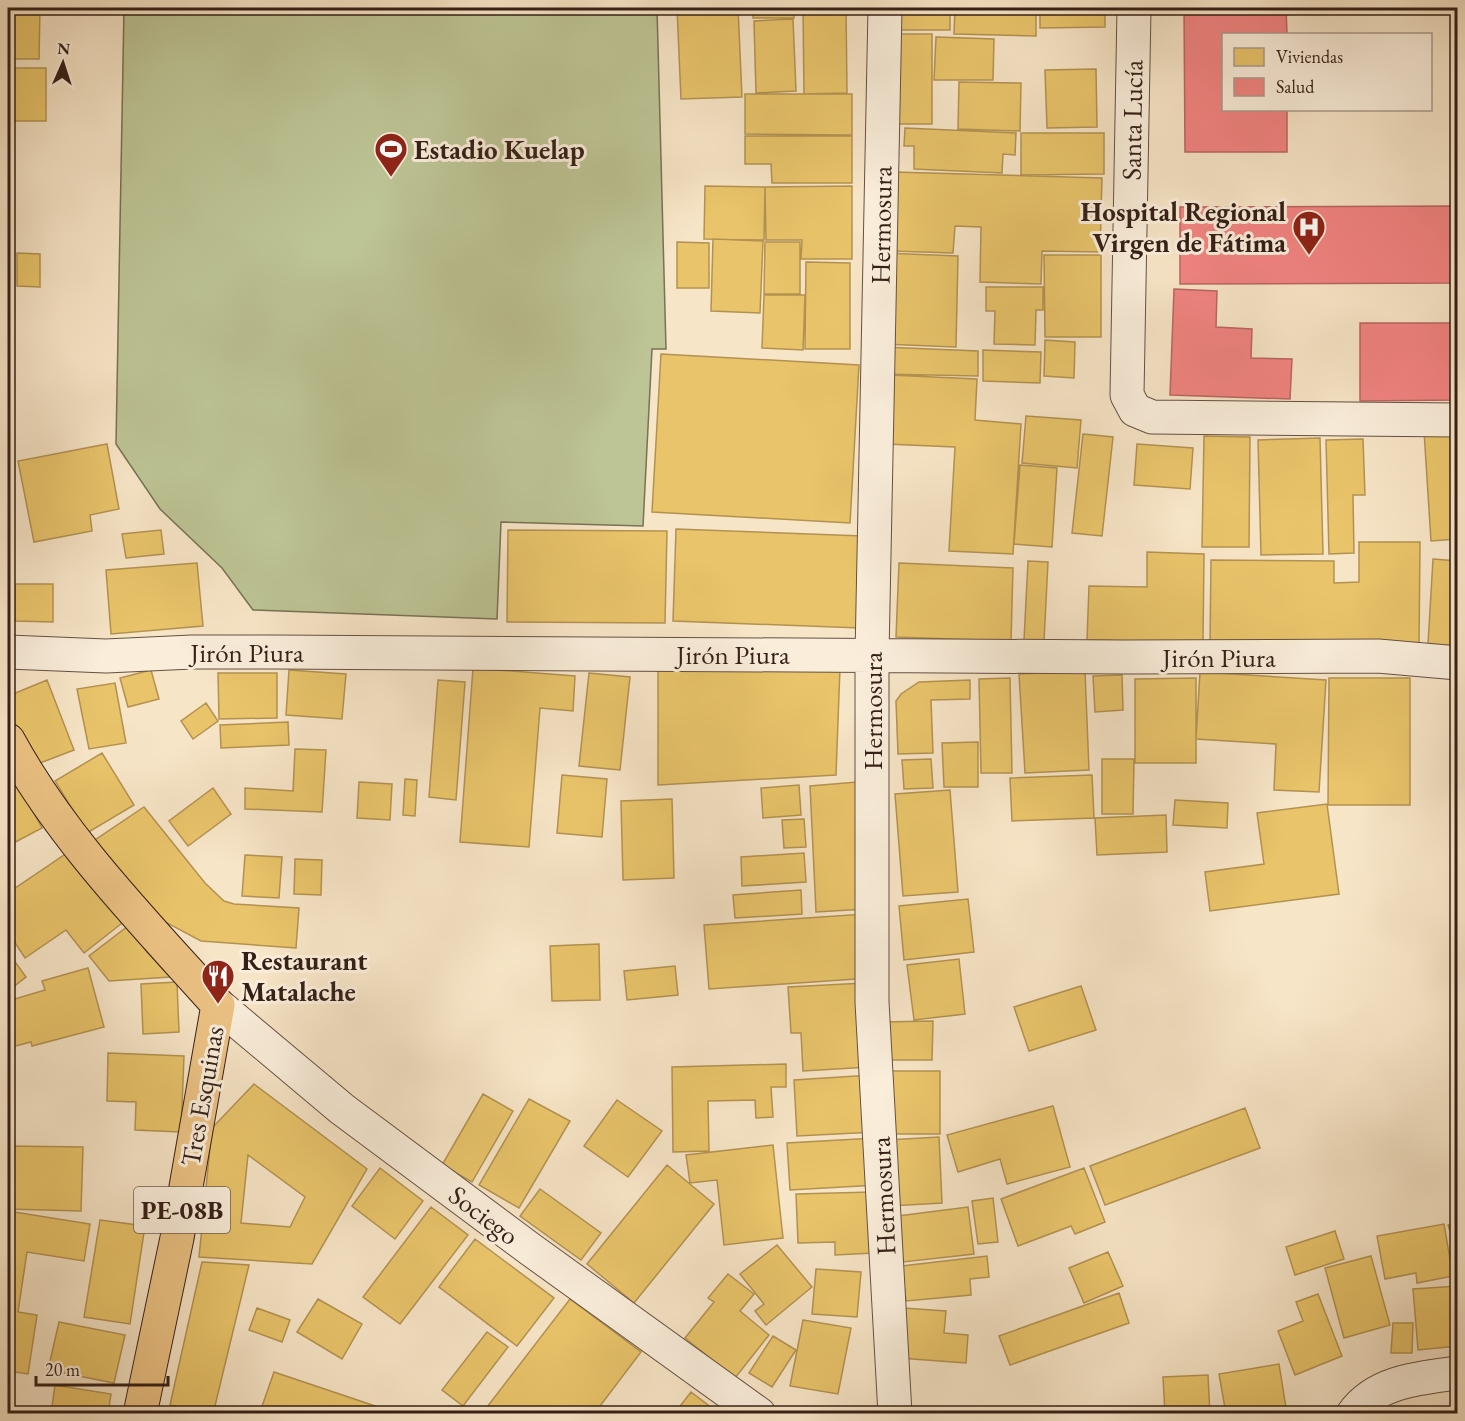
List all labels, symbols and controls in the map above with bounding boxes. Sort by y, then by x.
north arrow [33,33,93,93]
legend [1222,33,1432,111]
text: N [57,38,71,59]
text: Viviendas [1276,45,1343,68]
street label: Santa Lucía [1113,59,1151,181]
text: Salud [1276,75,1315,98]
sports icon: Estadio Kuelap [373,131,409,178]
place label: Estadio Kuelap [414,132,585,167]
street label: Hermosura [862,165,900,285]
place label: Hospital Regional Virgen de Fátima [1081,194,1286,260]
hospital icon: Hospital Regional Virgen de Fátima [1291,209,1327,256]
street label: Jirón Piura [188,635,304,670]
street label: Jirón Piura [674,637,790,672]
street label: Jirón Piura [1160,640,1276,675]
street label: Hermosura [855,652,890,770]
place label: Restaurant Matalache [241,943,367,1009]
restaurant icon: Restaurant Matalache [200,958,236,1005]
street label: Tres Esquinas [172,1023,232,1169]
street label: Hermosura [862,1136,904,1256]
street label: Sociego [442,1177,526,1253]
road number: PE-08B [134,1187,230,1233]
scale bar [36,1349,168,1387]
text: 20 m [45,1358,80,1381]

